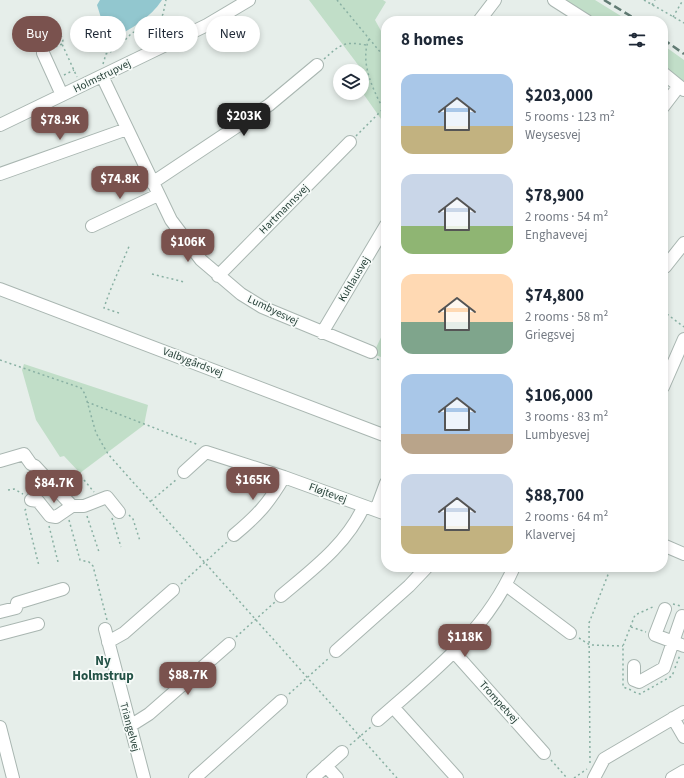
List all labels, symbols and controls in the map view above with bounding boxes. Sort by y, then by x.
chip: Buy [12,16,62,52]
chip: Rent [70,16,126,52]
chip: Filters [134,16,198,52]
chip: New [206,16,260,52]
text: 8 homes [401,28,463,52]
icon: filters [626,29,648,51]
street label: Holmstrupvej [71,56,133,96]
map controls [333,64,369,100]
button: layers [333,64,369,100]
text: $203,000 [525,84,593,108]
icon: home [433,90,481,138]
pin: $203K [216,103,272,137]
pin: $78.9K [27,107,93,141]
text: $203K [226,107,262,125]
text: 5 rooms · 123 m² [525,108,615,126]
text: $78.9K [40,111,80,129]
text: Weysesvej [525,126,581,144]
pin: $74.8K [87,166,153,200]
text: $74.8K [100,170,140,188]
street label: Hartmannsvej [256,181,312,237]
text: $78,900 [525,184,584,208]
icon: home [433,190,481,238]
text: 2 rooms · 54 m² [525,208,608,226]
text: Enghavevej [525,226,587,244]
pin: $106K [160,229,216,263]
text: $106K [170,233,206,251]
street label: Kuhlausvej [335,254,373,304]
text: $74,800 [525,284,584,308]
icon: home [433,290,481,338]
street label: Lumbyesvej [245,291,301,329]
text: 2 rooms · 58 m² [525,308,608,326]
text: Griegsvej [525,326,575,344]
street label: Valbygårdsvej [161,344,225,380]
text: $106,000 [525,384,593,408]
icon: home [433,390,481,438]
text: 3 rooms · 83 m² [525,408,608,426]
text: Lumbyesvej [525,426,590,444]
pin: $165K [225,467,281,501]
pin: $84.7K [21,470,87,504]
text: $165K [235,471,271,489]
text: $84.7K [34,474,74,492]
street label: Fløjtevej [307,479,349,507]
text: $88,700 [525,484,584,508]
icon: home [433,490,481,538]
text: 2 rooms · 64 m² [525,508,608,526]
text: Klavervej [525,526,575,544]
pin: $118K [437,624,493,658]
text: $118K [447,628,483,646]
district label: Ny Holmstrup [72,652,134,685]
pin: $88.7K [155,662,221,696]
text: $88.7K [168,666,208,684]
street label: Trompetvej [476,677,522,727]
street label: Triangelvej [116,701,144,753]

